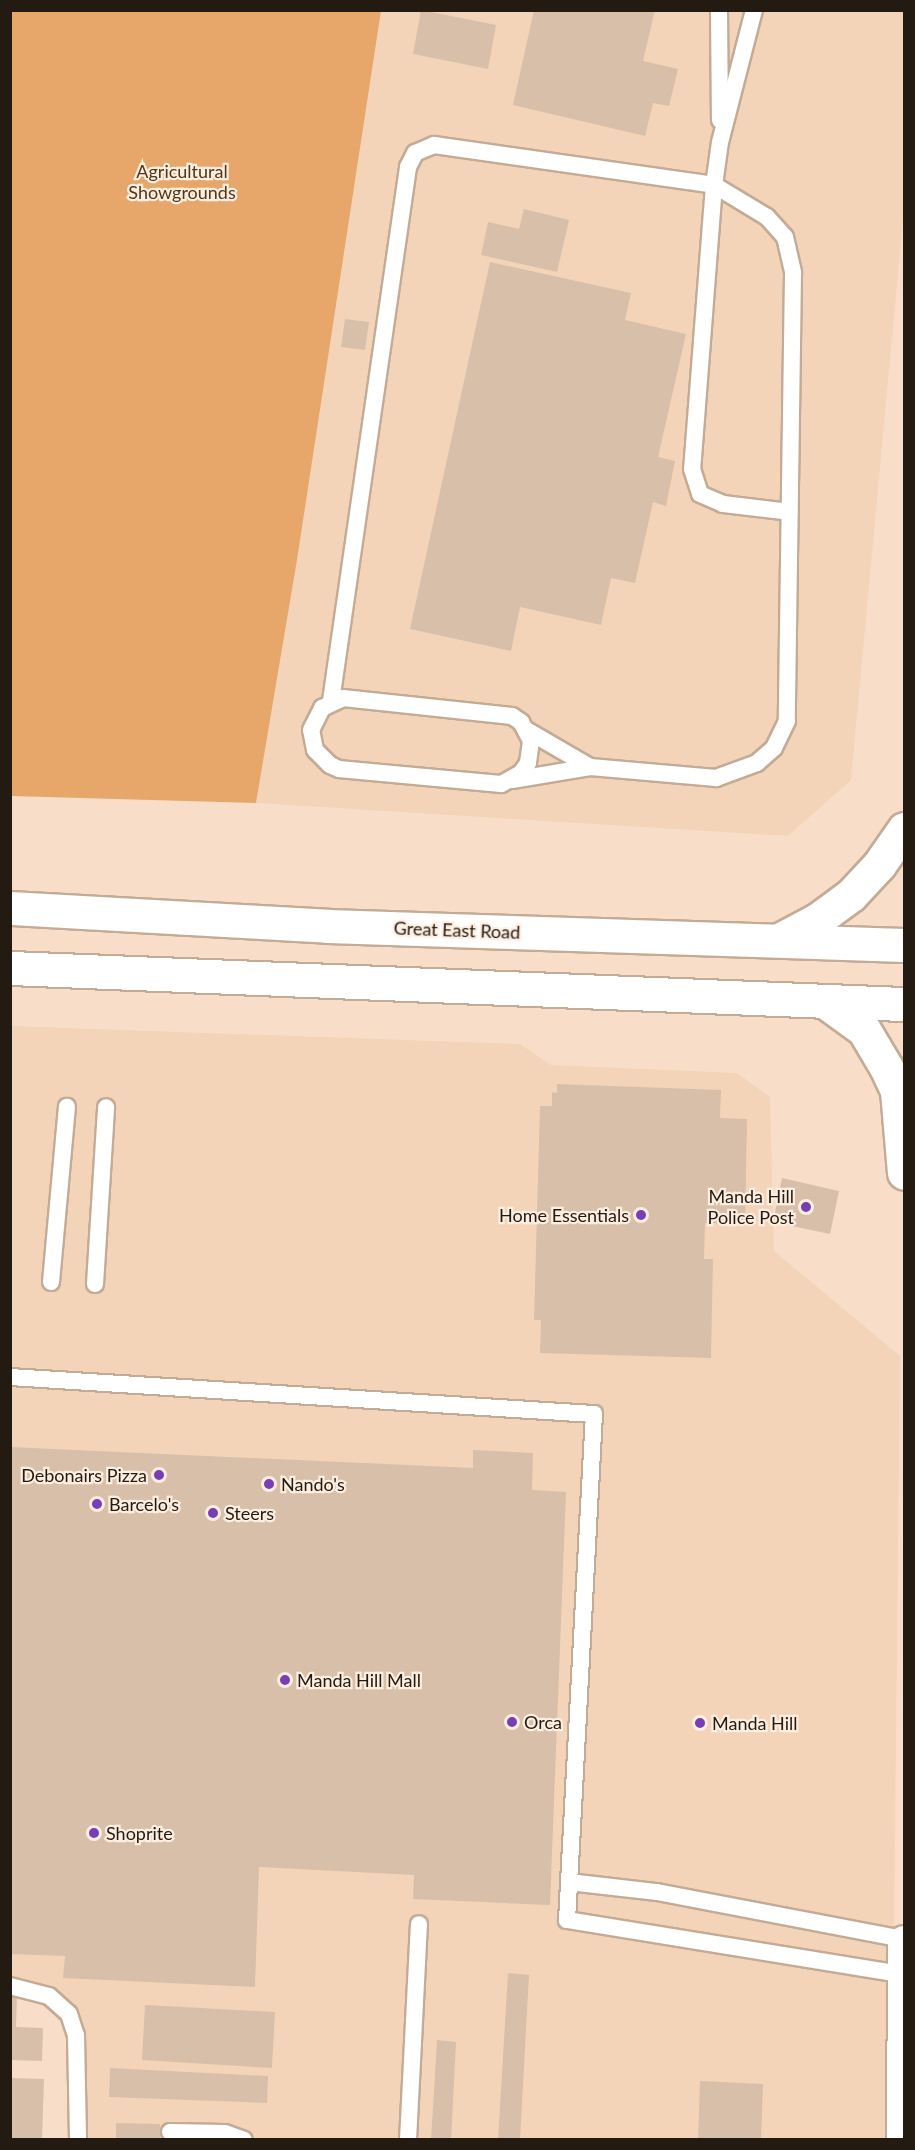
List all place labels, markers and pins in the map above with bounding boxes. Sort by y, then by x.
place label: Manda Hill Police Post [708,1186,794,1228]
marker: Manda Hill Police Post [799,1200,813,1214]
place label: Home Essentials [499,1204,629,1226]
marker: Home Essentials [634,1208,648,1222]
place label: Debonairs Pizza [21,1464,147,1486]
marker: Debonairs Pizza [152,1468,166,1482]
place label: Nando's [281,1473,345,1495]
marker: Nando's [262,1477,276,1491]
place label: Barcelo's [109,1493,179,1515]
marker: Barcelo's [90,1497,104,1511]
place label: Steers [225,1502,274,1524]
marker: Steers [206,1506,220,1520]
place label: Manda Hill Mall [297,1669,421,1691]
marker: Manda Hill Mall [278,1673,292,1687]
place label: Orca [524,1711,562,1733]
place label: Manda Hill [712,1712,797,1734]
marker: Orca [505,1715,519,1729]
marker: Manda Hill [693,1716,707,1730]
place label: Shoprite [106,1822,173,1844]
marker: Shoprite [87,1826,101,1840]

